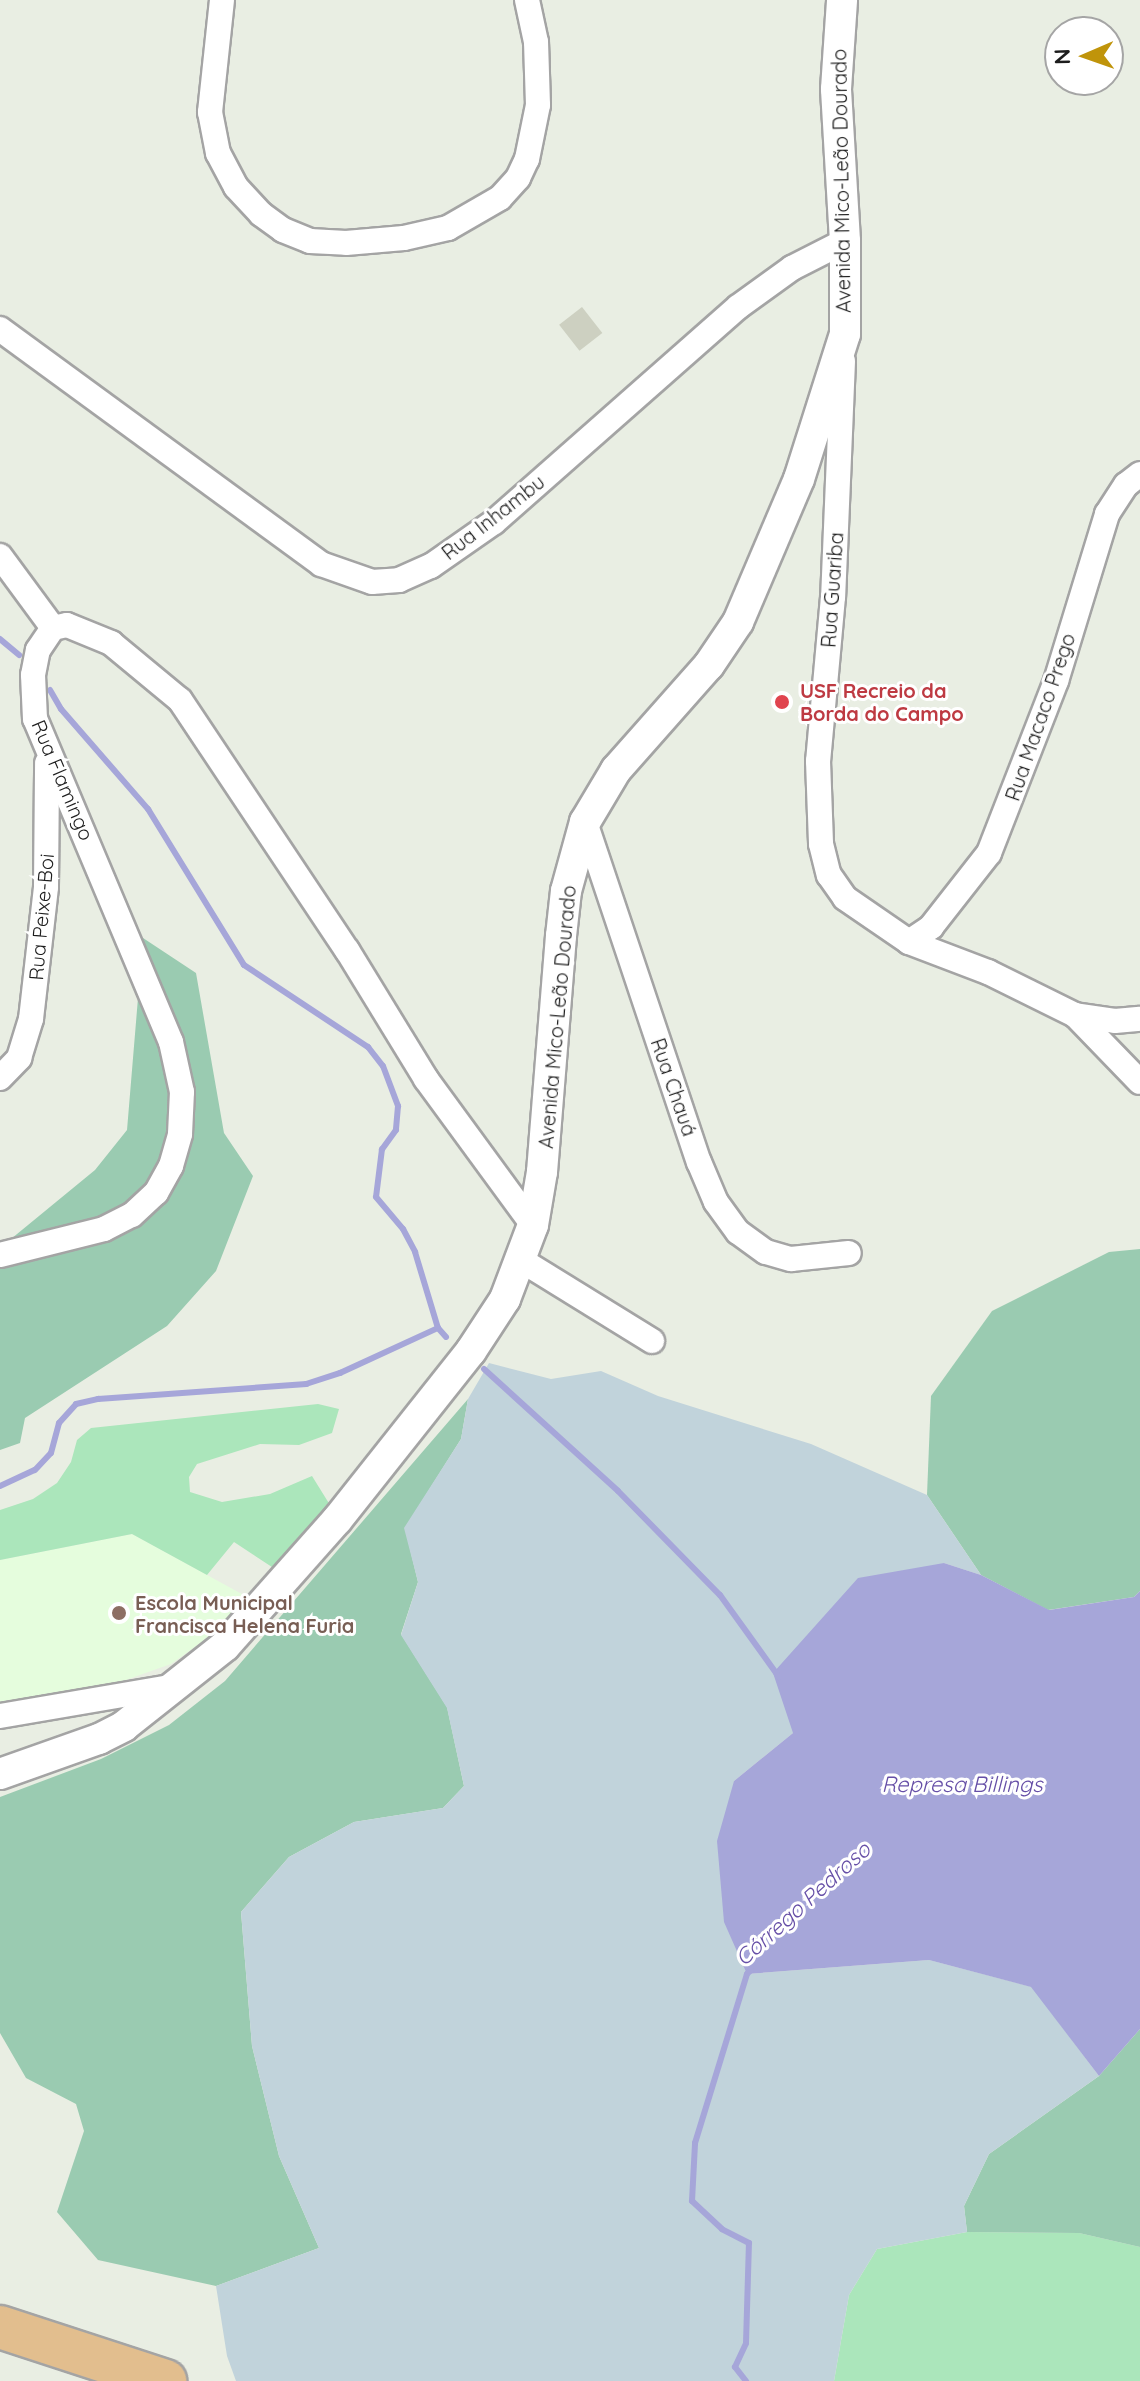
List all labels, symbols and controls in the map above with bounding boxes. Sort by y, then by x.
north arrow [1044,16,1124,96]
text: N [1048,48,1076,65]
street label: Avenida Mico-Leão Dourado [827,49,855,313]
street label: Rua Inhambu [437,469,549,565]
street label: Rua Guariba [816,531,848,649]
street label: Rua Macaco Prego [1000,630,1080,804]
place label: USF Recreio da Borda do Campo [800,678,964,725]
marker: USF Recreio da Borda do Campo [771,691,793,713]
street label: Rua Flamingo [27,716,99,844]
street label: Rua Peixe-Boi [23,853,59,981]
street label: Avenida Mico-Leão Dourado [534,884,580,1150]
street label: Rua Chauá [646,1035,702,1139]
place label: Escola Municipal Francisca Helena Furia [135,1590,354,1637]
marker: Escola Municipal Francisca Helena Furia [110,1604,128,1622]
water label: Represa Billings [881,1772,1043,1798]
water label: Córrego Pedroso [730,1836,876,1972]

